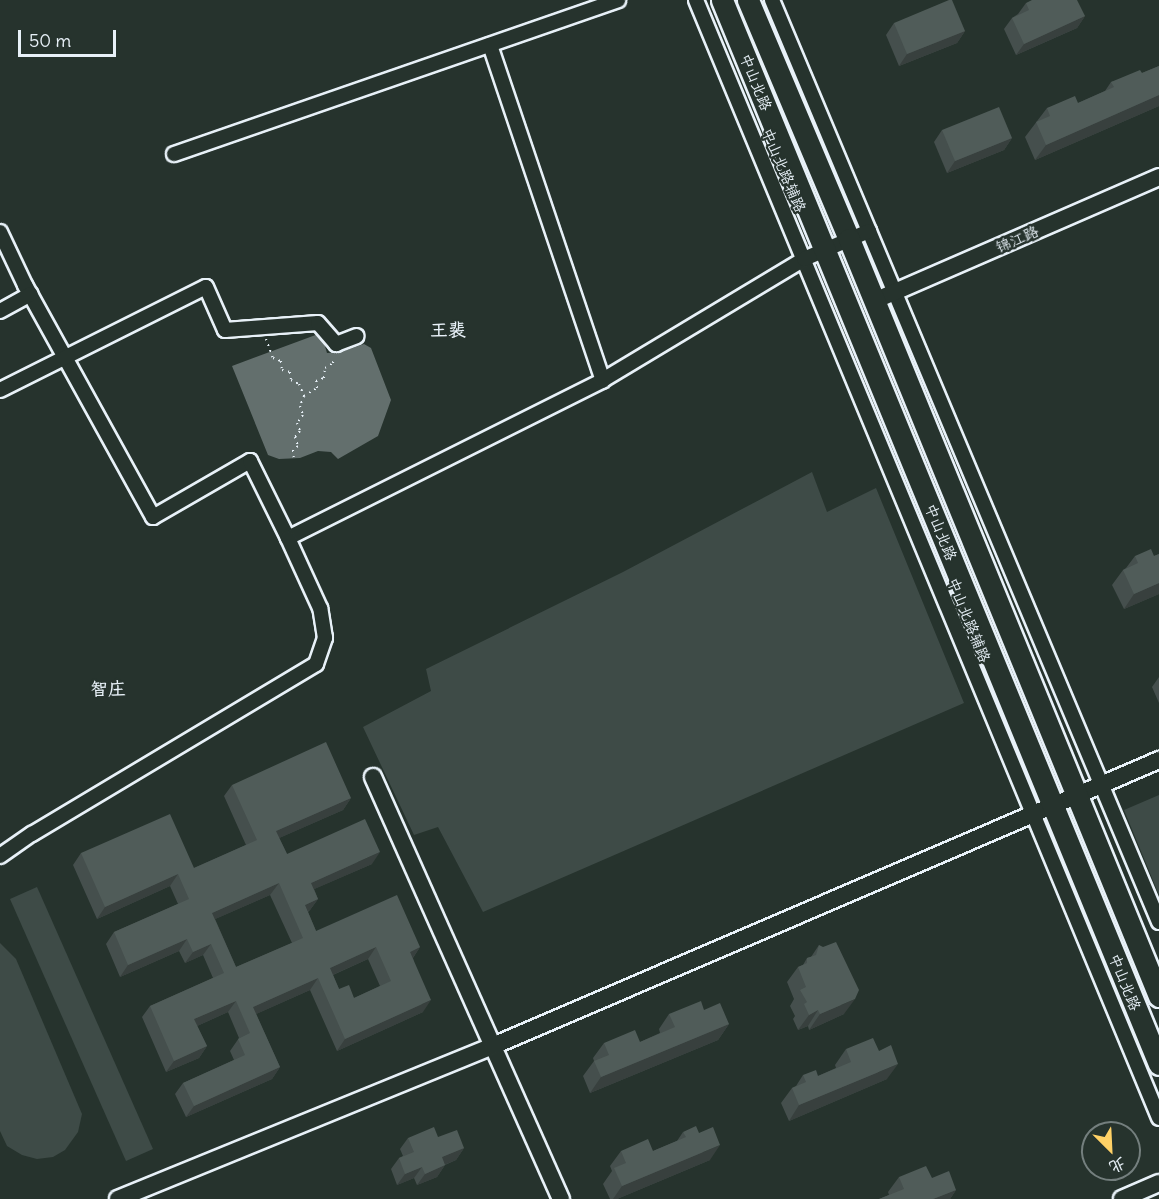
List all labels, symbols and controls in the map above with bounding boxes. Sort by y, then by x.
scale bar [21,18,118,56]
text: 50 m [29,29,71,52]
street label: 中山北路 [736,51,776,113]
street label: 中山北路辅路 [758,125,810,215]
street label: 锦江路 [993,222,1041,256]
district label: 王裴 [430,319,466,341]
street label: 中山北路 [921,501,961,563]
street label: 中山北路辅路 [944,575,994,665]
district label: 智庄 [90,678,126,700]
street label: 中山北路 [1105,951,1145,1013]
north arrow [1081,1121,1141,1181]
text: 北 [1106,1153,1129,1178]

